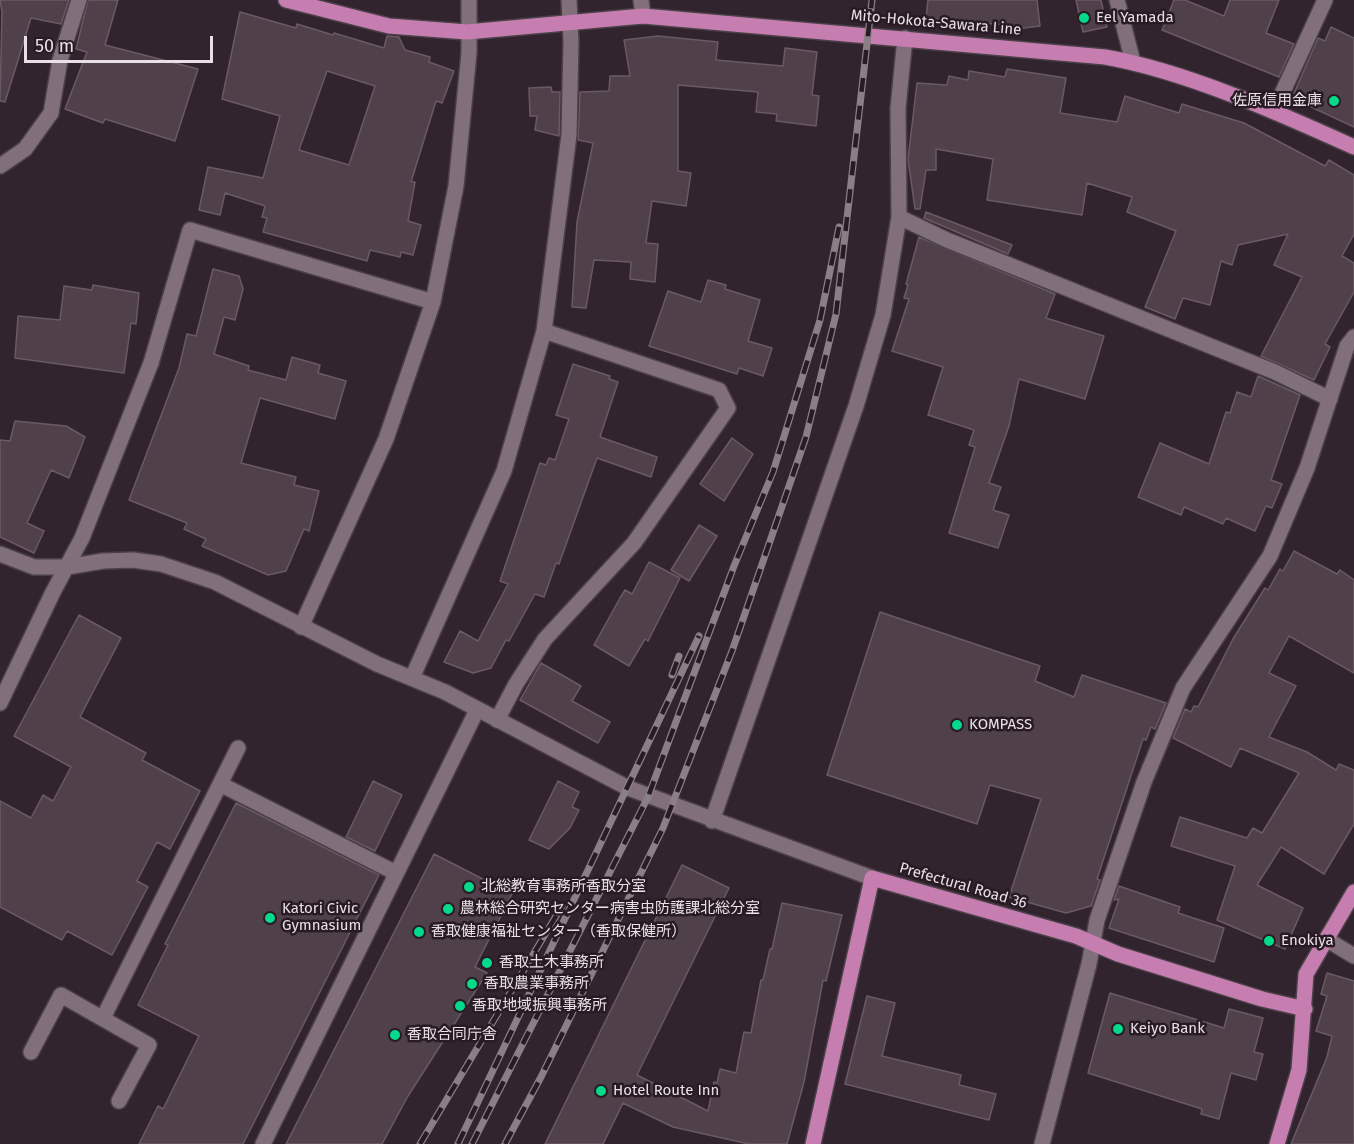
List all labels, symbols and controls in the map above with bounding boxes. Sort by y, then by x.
street label: Mito-Hokota-Sawara Line [850,7,1022,39]
place label: Eel Yamada [1096,9,1174,27]
marker: Eel Yamada [1077,11,1091,25]
scale bar [27,24,216,62]
text: 50 m [35,35,74,57]
place label: 佐原信用金庫 [1232,92,1322,110]
marker: 佐原信用金庫 [1327,94,1341,108]
place label: KOMPASS [969,716,1032,734]
marker: KOMPASS [950,718,964,732]
street label: Prefectural Road 36 [897,859,1029,913]
place label: 北総教育事務所香取分室 [481,878,646,896]
marker: 北総教育事務所香取分室 [462,880,476,894]
place label: Katori Civic Gymnasium [282,900,361,935]
place label: 農林総合研究センター病害虫防護課北総分室 [460,900,760,918]
marker: 農林総合研究センター病害虫防護課北総分室 [441,902,455,916]
marker: Katori Civic Gymnasium [263,911,277,925]
place label: 香取健康福祉センター（香取保健所） [431,923,686,941]
marker: 香取健康福祉センター（香取保健所） [412,925,426,939]
place label: Enokiya [1281,932,1334,950]
marker: Enokiya [1262,934,1276,948]
place label: 香取土木事務所 [499,954,604,972]
marker: 香取土木事務所 [480,956,494,970]
place label: 香取農業事務所 [484,975,589,993]
marker: 香取農業事務所 [465,977,479,991]
place label: 香取地域振興事務所 [472,997,607,1015]
marker: 香取地域振興事務所 [453,999,467,1013]
place label: Keiyo Bank [1130,1020,1205,1038]
marker: Keiyo Bank [1111,1022,1125,1036]
place label: 香取合同庁舎 [407,1026,497,1044]
marker: 香取合同庁舎 [388,1028,402,1042]
place label: Hotel Route Inn [613,1082,719,1100]
marker: Hotel Route Inn [594,1084,608,1098]

